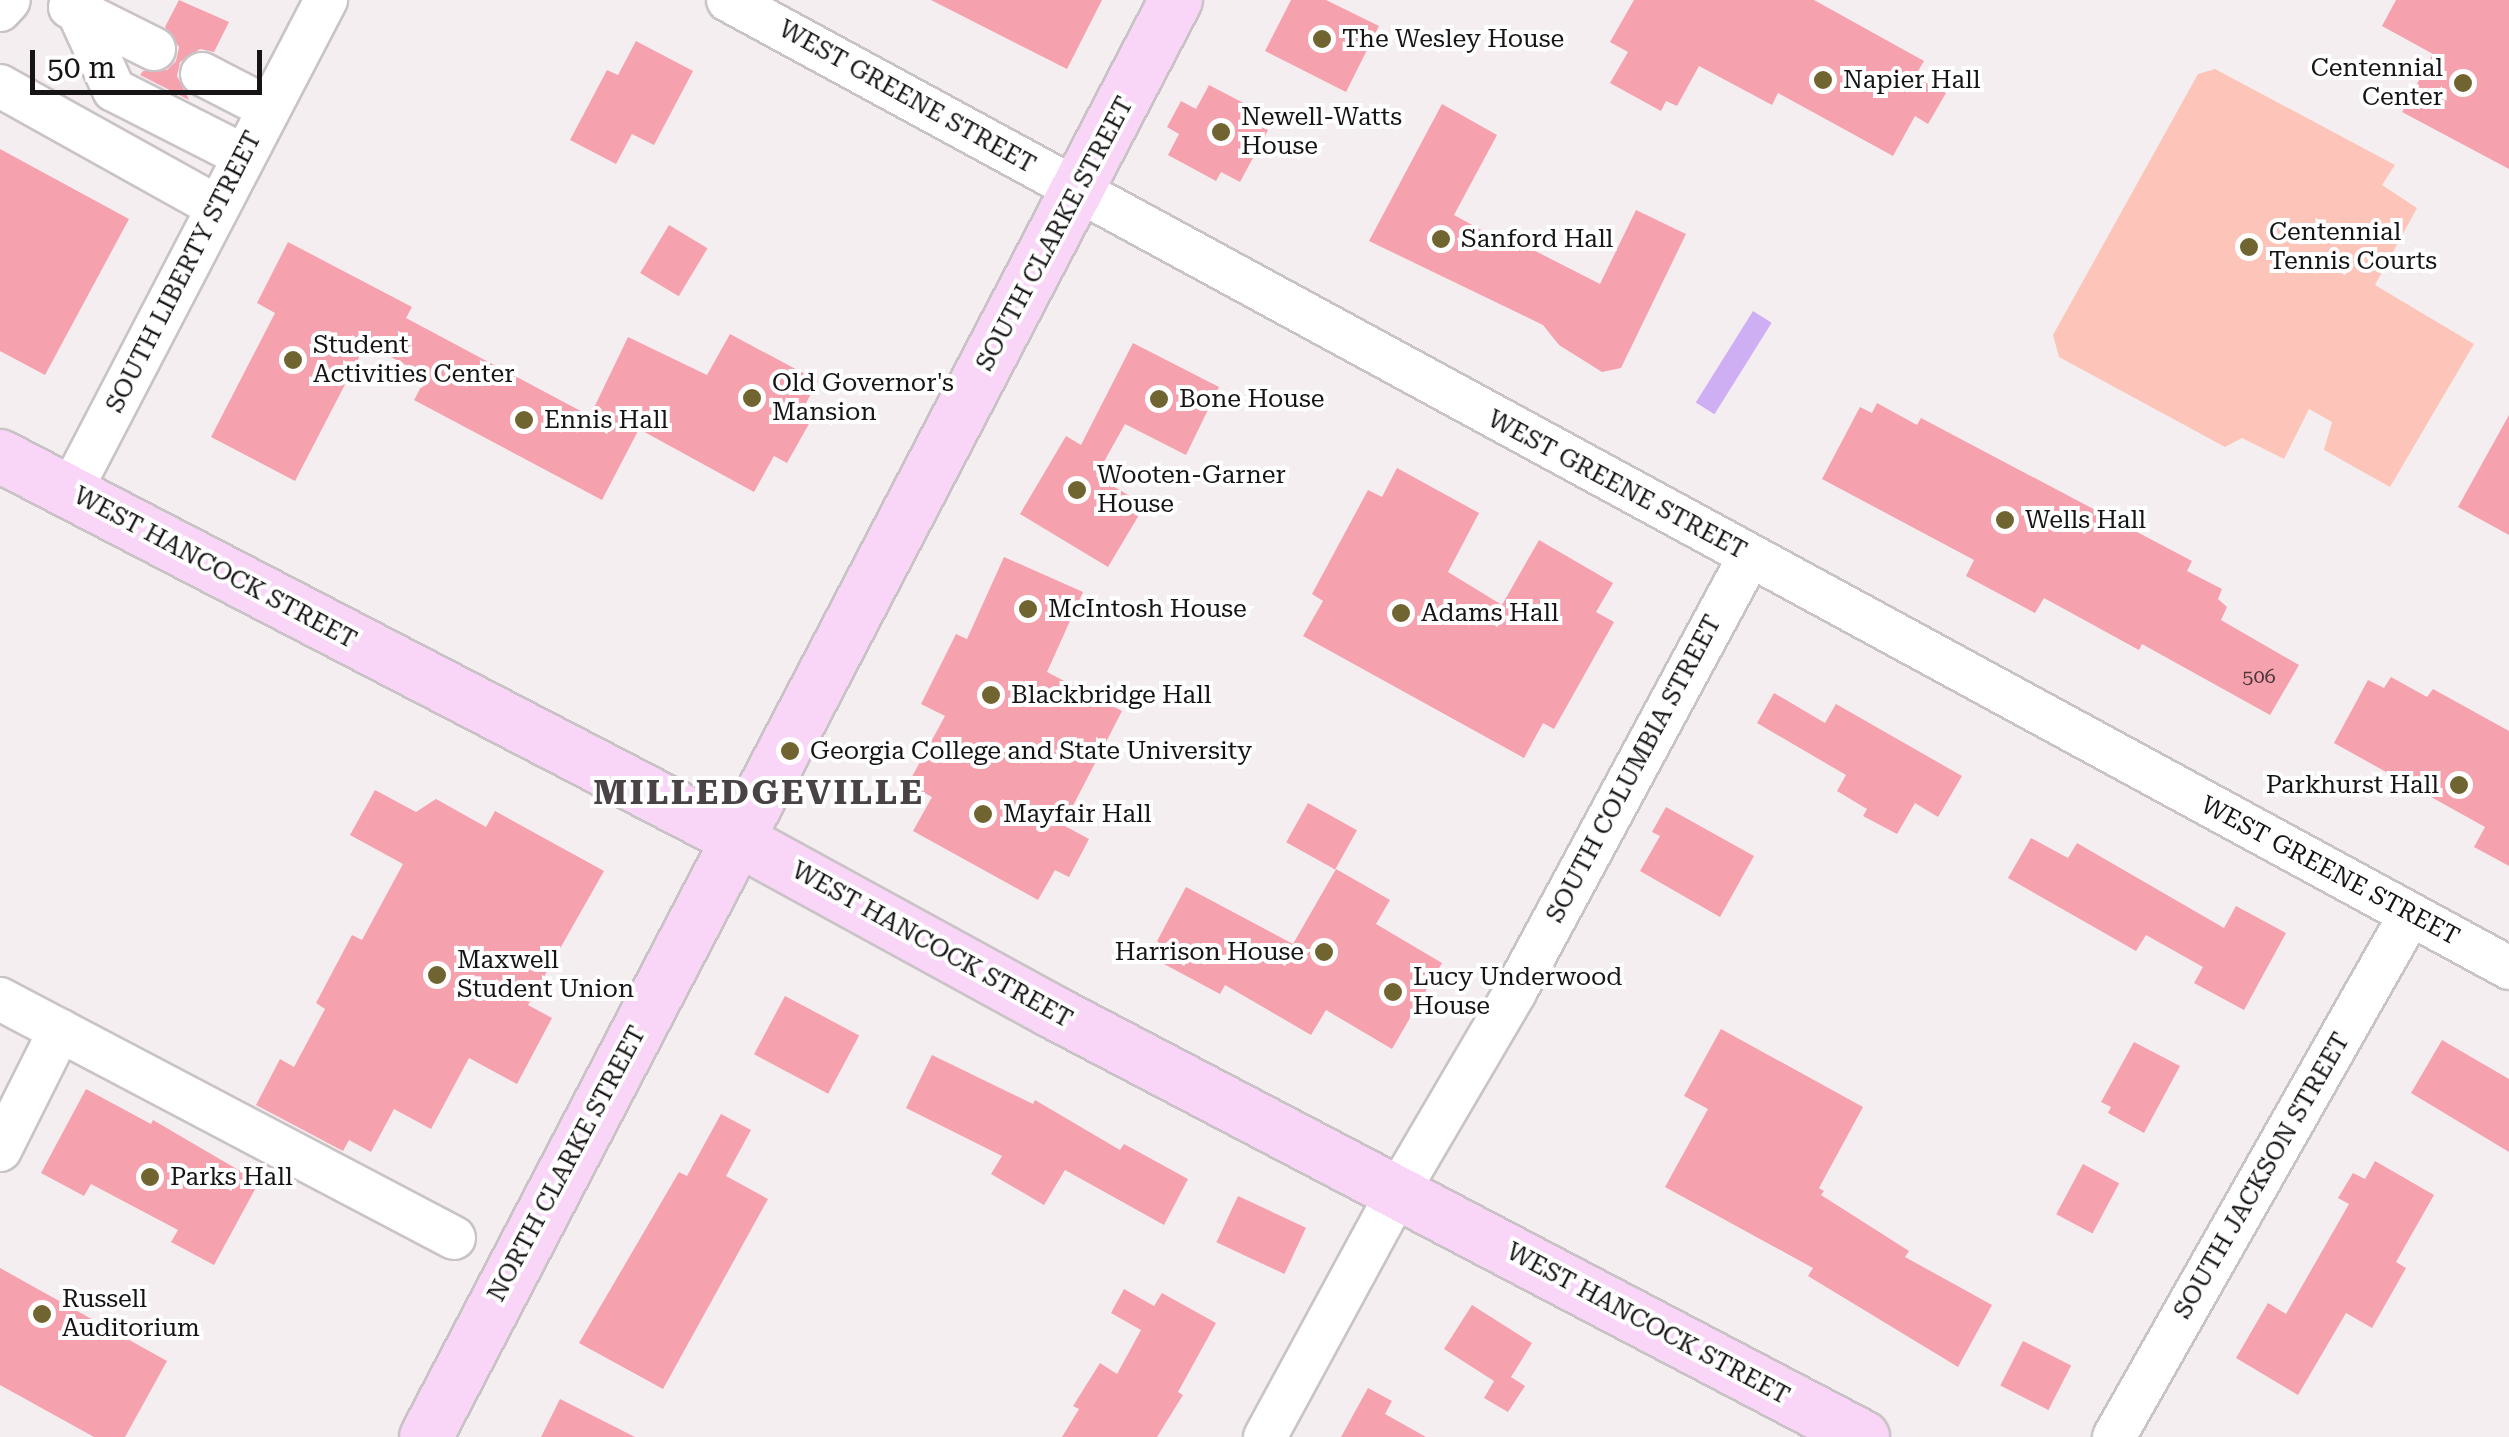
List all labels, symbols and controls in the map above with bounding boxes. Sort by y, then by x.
street label: WEST GREENE STREET [773,14,1041,180]
place label: The Wesley House [1342,24,1564,54]
marker: The Wesley House [1311,28,1333,50]
scale bar [35,30,268,92]
text: 50 m [47,50,116,85]
place label: Centennial Center [2311,54,2443,113]
place label: Napier Hall [1843,65,1980,95]
marker: Napier Hall [1812,69,1834,91]
marker: Centennial Center [2452,72,2474,94]
street label: SOUTH CLARKE STREET [970,92,1140,376]
place label: Newell-Watts House [1241,103,1402,162]
marker: Newell-Watts House [1210,121,1232,143]
street label: SOUTH LIBERTY STREET [100,126,268,418]
place label: Centennial Tennis Courts [2269,218,2437,277]
place label: Sanford Hall [1461,224,1613,254]
marker: Sanford Hall [1430,228,1452,250]
marker: Centennial Tennis Courts [2238,236,2260,258]
place label: Student Activities Center [313,331,514,390]
marker: Student Activities Center [282,349,304,371]
place label: Old Governor's Mansion [772,369,954,428]
place label: Bone House [1179,384,1324,414]
marker: Old Governor's Mansion [741,387,763,409]
marker: Bone House [1148,388,1170,410]
street label: WEST GREENE STREET [1483,404,1751,566]
place label: Ennis Hall [544,405,668,435]
marker: Ennis Hall [513,409,535,431]
place label: Wooten-Garner House [1097,461,1286,520]
marker: Wooten-Garner House [1066,479,1088,501]
street label: WEST HANCOCK STREET [68,481,362,655]
place label: Wells Hall [2025,505,2146,535]
marker: Wells Hall [1994,509,2016,531]
place label: McIntosh House [1048,594,1247,624]
marker: McIntosh House [1017,598,1039,620]
place label: Adams Hall [1421,598,1559,628]
marker: Adams Hall [1390,602,1412,624]
street label: SOUTH COLUMBIA STREET [1540,610,1728,928]
house number: 506 [2242,664,2276,688]
place label: Blackbridge Hall [1011,680,1212,710]
marker: Blackbridge Hall [980,684,1002,706]
place label: Georgia College and State University [810,736,1252,766]
marker: Georgia College and State University [779,740,801,762]
place label: Parkhurst Hall [2266,770,2439,800]
district label: MILLEDGEVILLE [593,772,925,814]
marker: Parkhurst Hall [2448,774,2470,796]
street label: WEST GREENE STREET [2196,790,2464,952]
place label: Mayfair Hall [1003,799,1151,829]
marker: Mayfair Hall [972,803,994,825]
street label: WEST HANCOCK STREET [787,855,1077,1035]
place label: Harrison House [1115,937,1304,967]
marker: Harrison House [1313,941,1335,963]
place label: Maxwell Student Union [457,946,634,1005]
place label: Lucy Underwood House [1413,963,1622,1022]
marker: Maxwell Student Union [426,964,448,986]
marker: Lucy Underwood House [1382,981,1404,1003]
street label: NORTH CLARKE STREET [482,1021,652,1307]
street label: SOUTH JACKSON STREET [2168,1028,2356,1324]
place label: Parks Hall [170,1162,293,1192]
marker: Parks Hall [139,1166,161,1188]
street label: WEST HANCOCK STREET [1501,1237,1795,1411]
place label: Russell Auditorium [62,1285,200,1344]
marker: Russell Auditorium [31,1303,53,1325]

